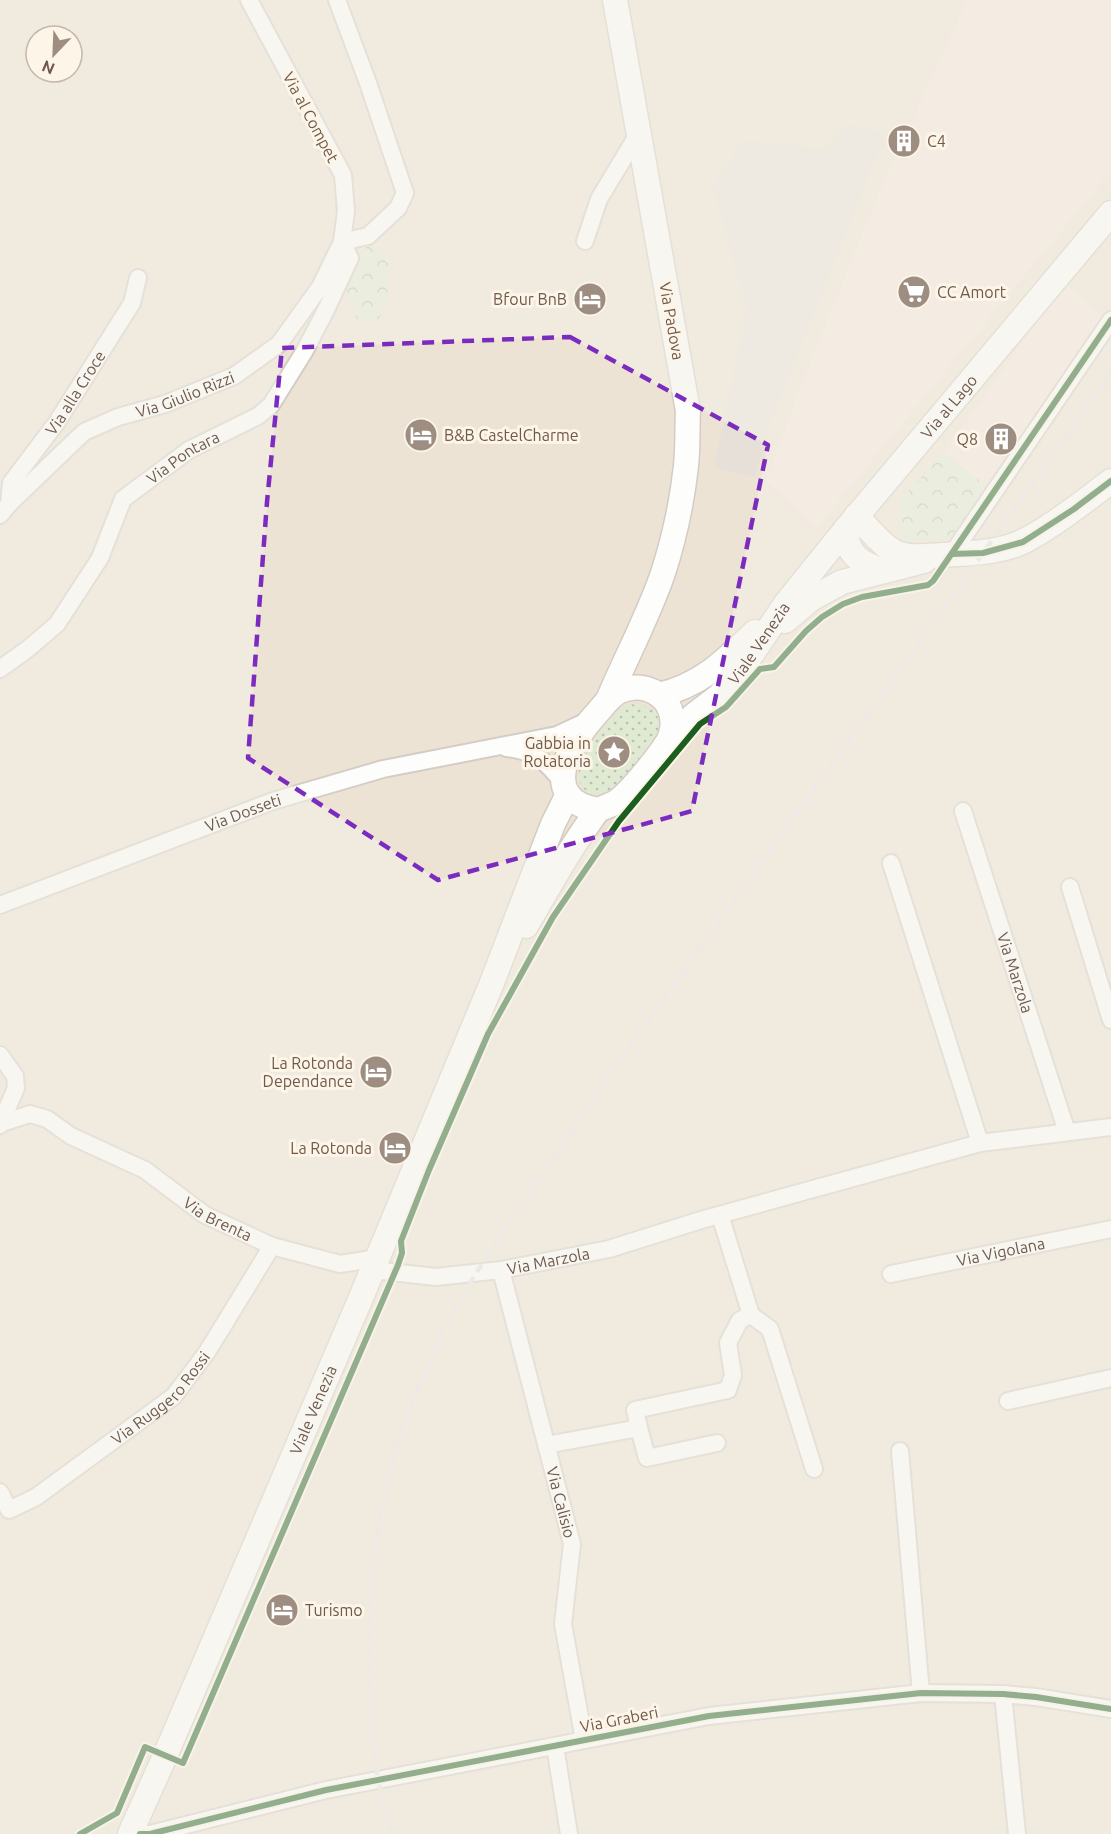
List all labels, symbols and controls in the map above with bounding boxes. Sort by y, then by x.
north arrow [24,24,84,84]
text: N [39,57,57,78]
street label: Via al Compet [280,69,343,166]
building icon: C4 [886,123,922,159]
place label: C4 [927,132,946,150]
supermarket icon: CC Amort [896,274,932,310]
hotel icon: Bfour BnB [572,281,608,317]
street label: Via Padova [656,281,688,361]
place label: CC Amort [937,283,1007,301]
place label: Bfour BnB [493,290,567,308]
street label: Via alla Croce [42,347,109,438]
street label: Via Giulio Rizzi [134,368,237,421]
street label: Via al Lago [917,371,981,442]
hotel icon: B&B CastelCharme [403,417,439,453]
building icon: Q8 [983,421,1019,457]
place label: B&B CastelCharme [444,426,579,444]
street label: Via Pontara [143,428,222,487]
place label: Q8 [957,430,978,448]
street label: Viale Venezia [724,599,793,688]
place label: Gabbia in Rotatoria [523,734,591,770]
place icon: Gabbia in Rotatoria [596,734,632,770]
street label: Via Dosseti [202,790,283,835]
street label: Via Marzola [994,930,1037,1015]
place label: La Rotonda Dependance [263,1054,353,1090]
hotel icon: La Rotonda Dependance [358,1054,394,1090]
hotel icon: La Rotonda [377,1130,413,1166]
place label: La Rotonda [290,1139,372,1157]
street label: Via Brenta [180,1193,255,1244]
street label: Via Vigolana [955,1234,1046,1269]
street label: Via Marzola [506,1244,591,1278]
street label: Via Ruggero Rossi [108,1348,213,1448]
street label: Viale Venezia [286,1362,340,1457]
street label: Via Calisio [543,1465,579,1540]
hotel icon: Turismo [264,1592,300,1628]
place label: Turismo [305,1601,363,1619]
street label: Via Graberi [578,1703,660,1735]

